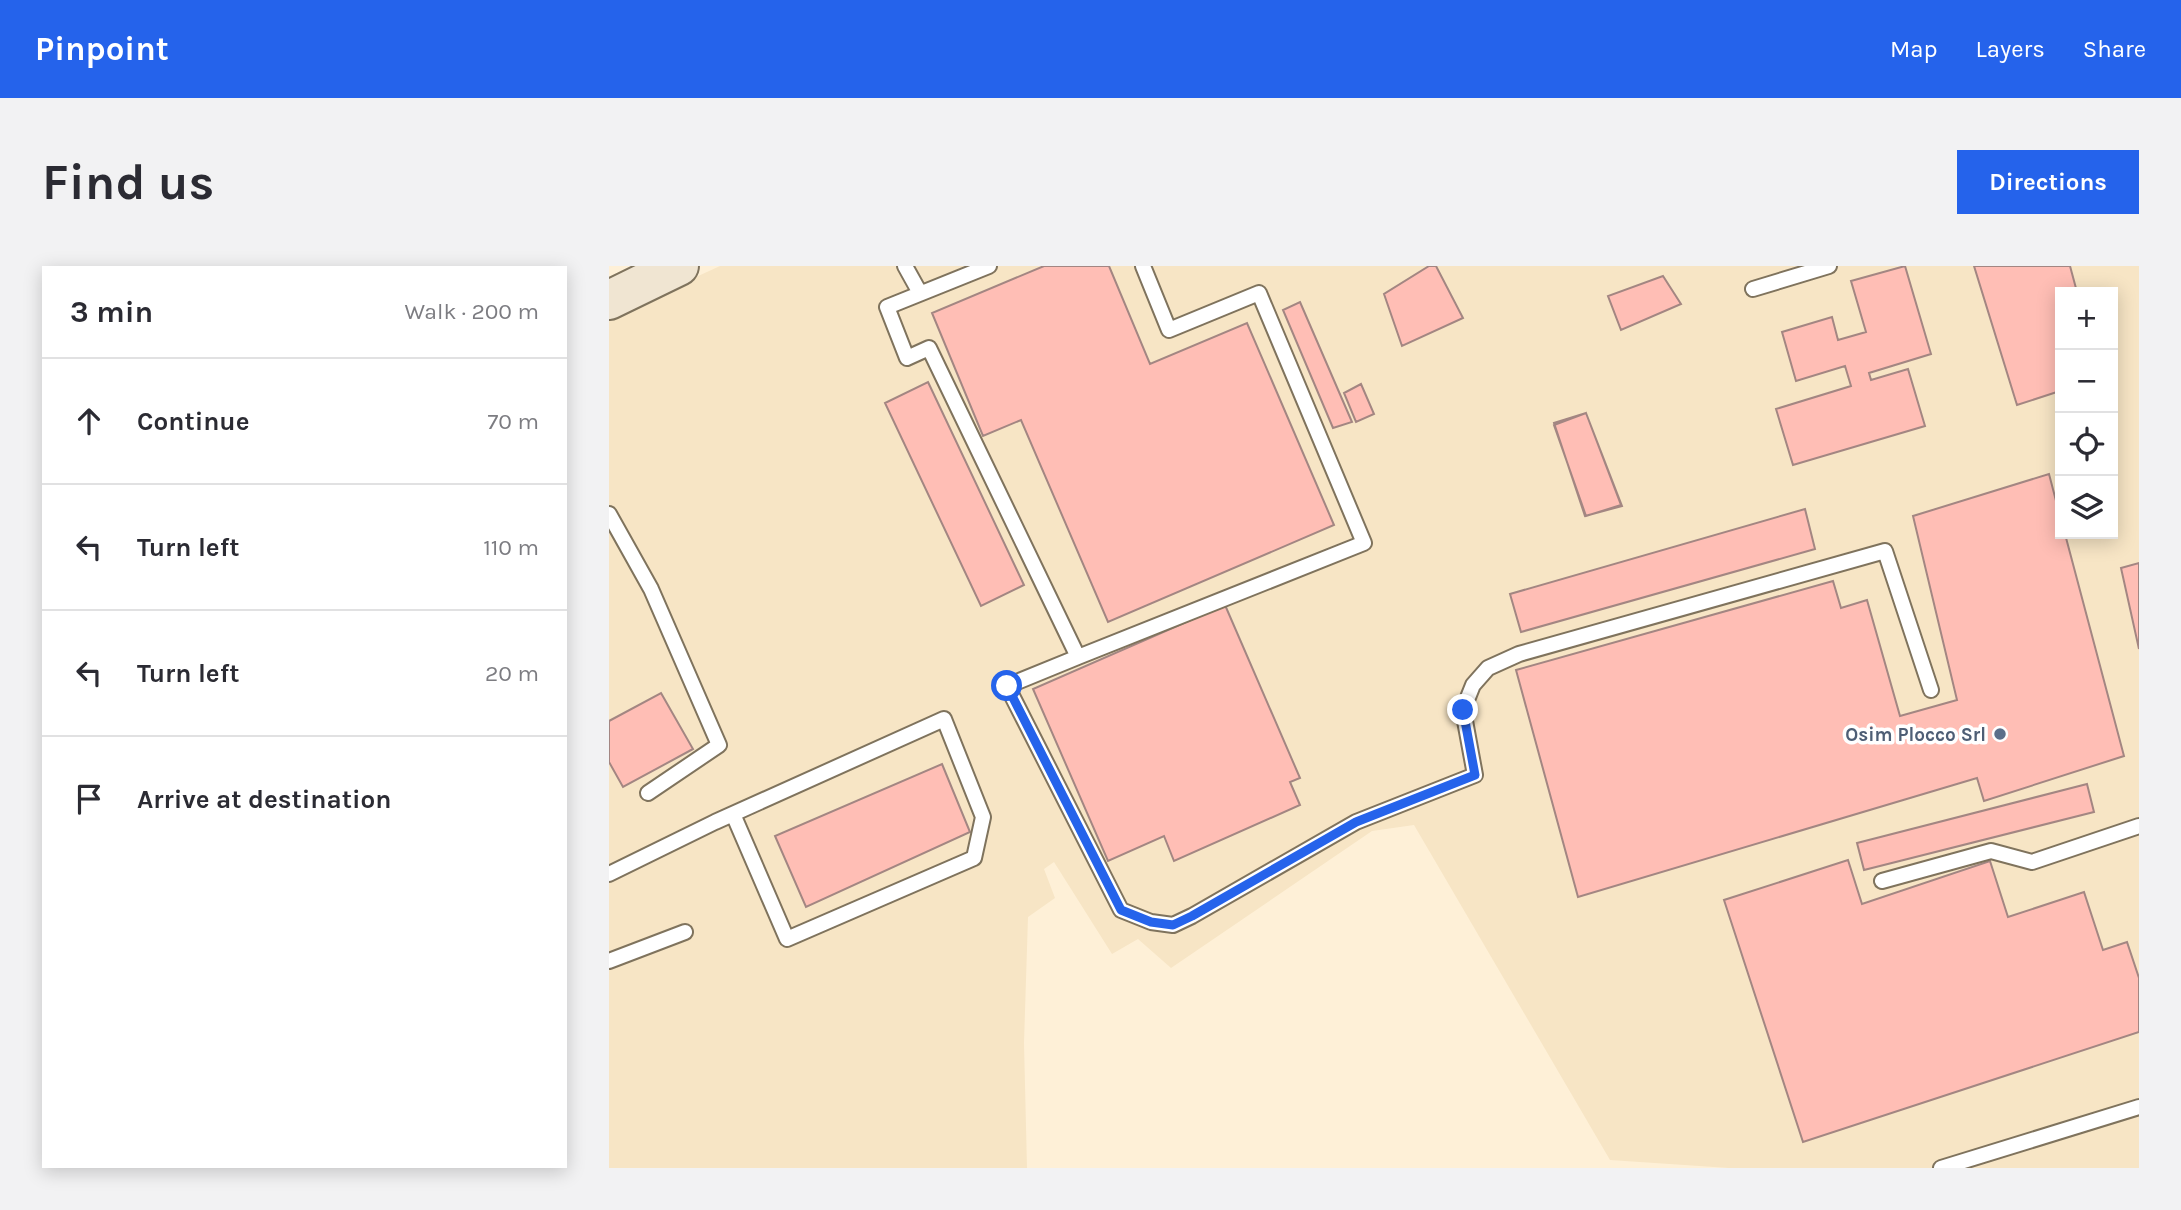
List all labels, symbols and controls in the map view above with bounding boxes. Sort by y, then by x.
text: Pinpoint [35,30,169,68]
text: Map [1890,35,1938,63]
text: Layers [1976,35,2045,63]
text: Share [2083,35,2146,63]
button: Directions [1957,150,2139,214]
text: Find us [42,154,214,211]
map controls [2055,287,2118,539]
button: + [2055,287,2118,350]
text: 3 min [70,294,153,330]
text: Walk · 200 m [404,298,539,325]
button: − [2055,350,2118,413]
icon: ahead [70,402,108,440]
text: Continue [137,406,249,437]
text: 70 m [488,408,539,435]
button: locate [2055,413,2118,476]
button: layers [2055,476,2118,539]
icon: left [70,528,108,566]
text: Turn left [137,532,239,563]
text: 110 m [483,534,539,561]
icon: left [70,654,108,692]
text: Turn left [137,658,239,689]
text: 20 m [485,660,539,687]
route start [991,670,1022,701]
route end [1447,694,1478,725]
place label: Osim Plocco Srl [1845,724,1986,746]
marker: Osim Plocco Srl [1992,726,2008,742]
icon: arrive [70,780,108,818]
text: Arrive at destination [137,784,391,815]

